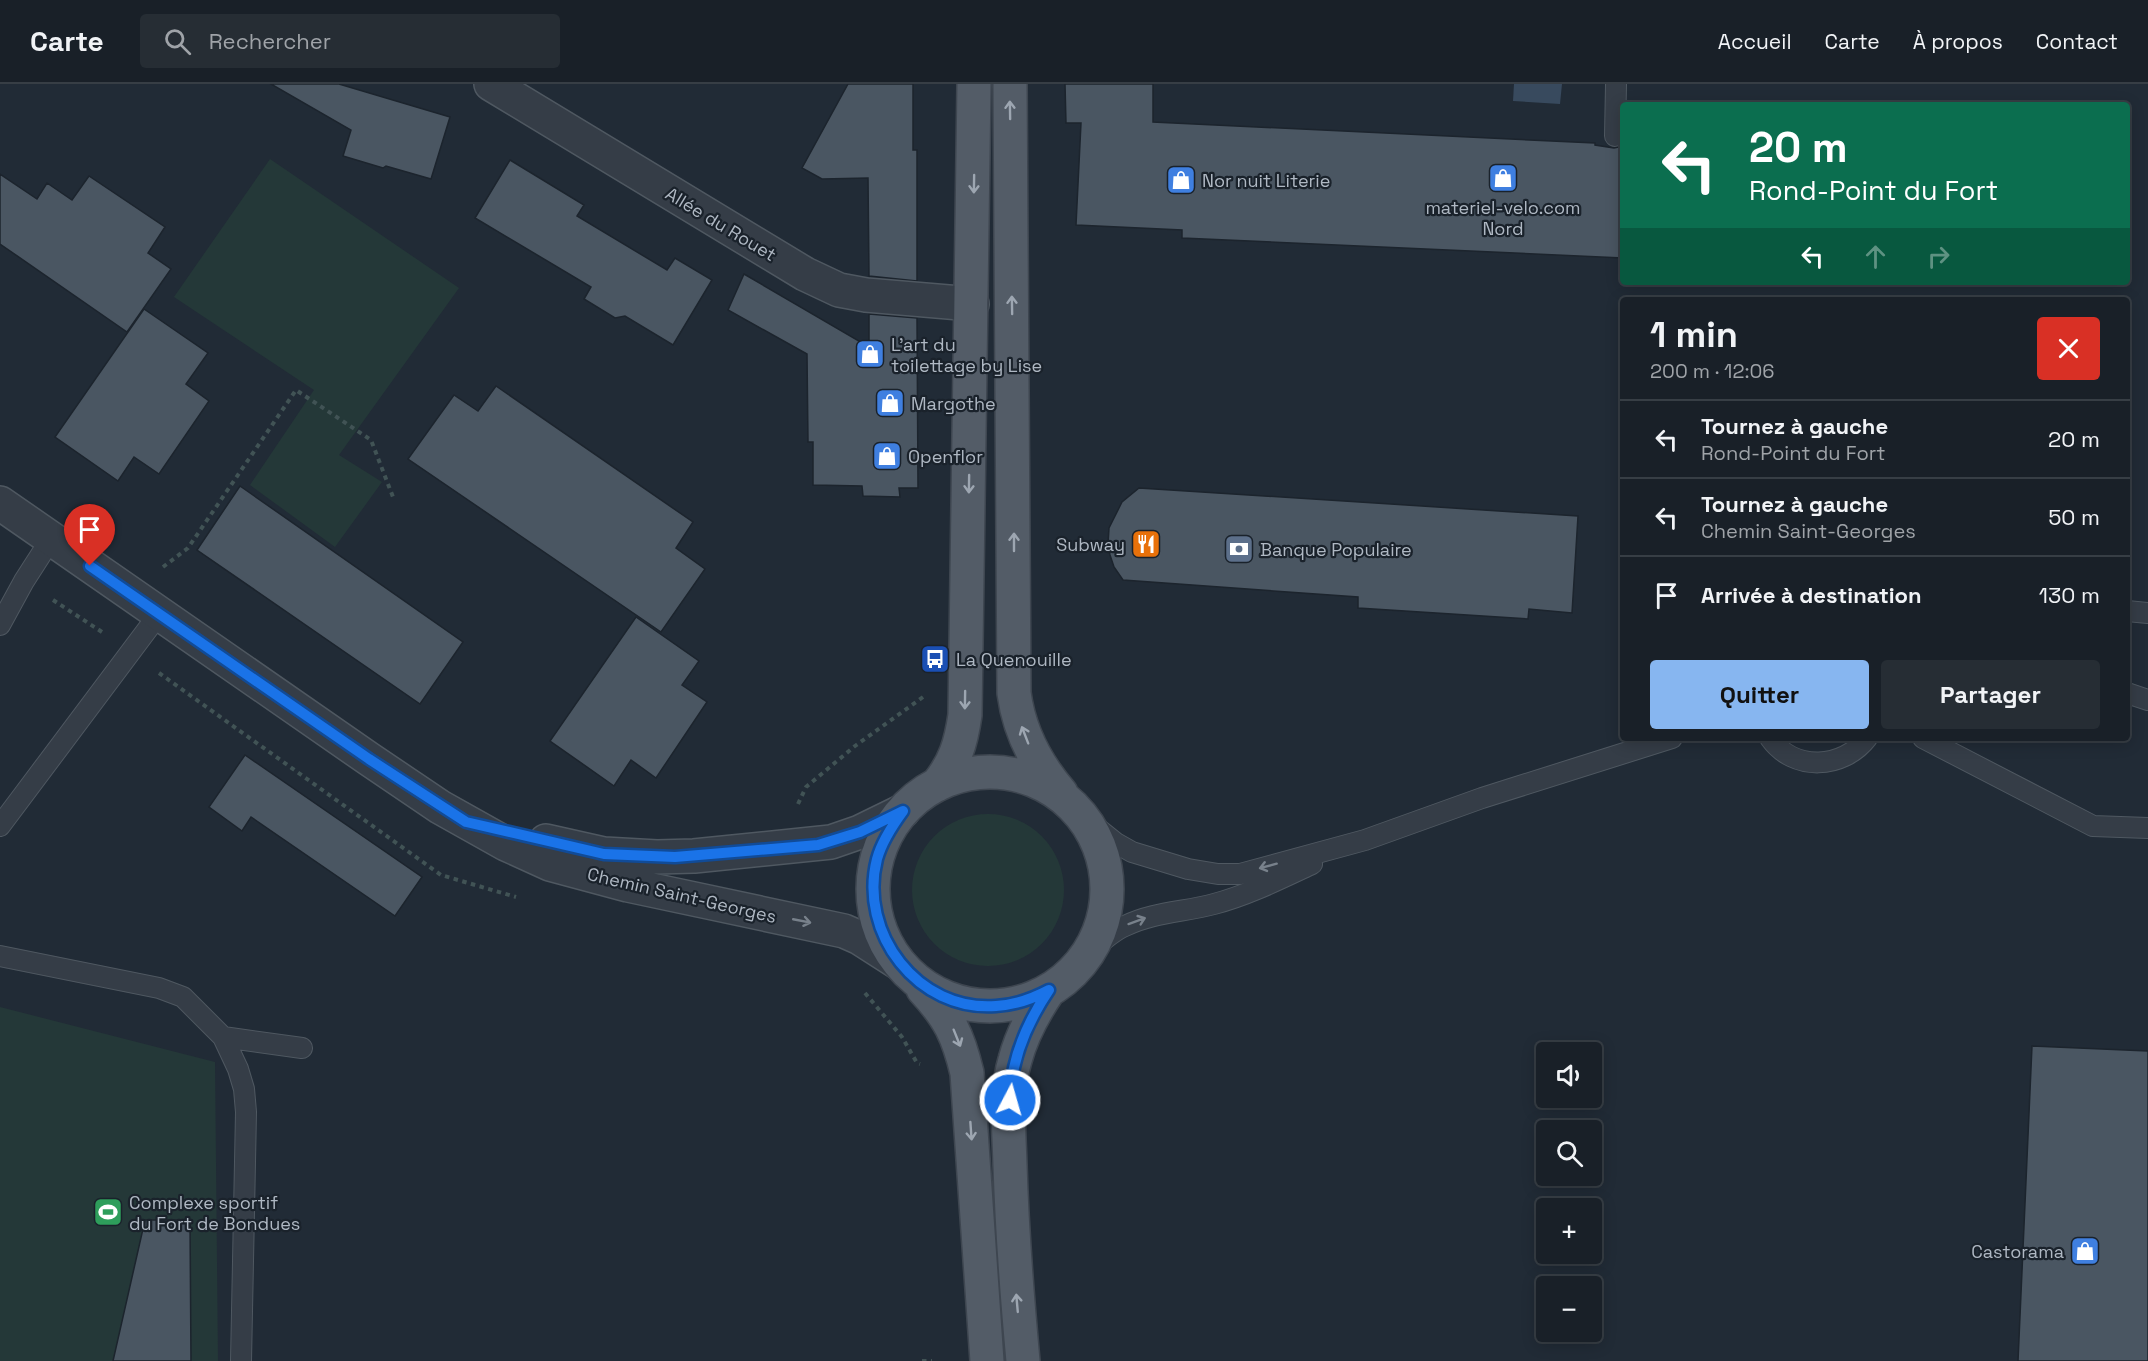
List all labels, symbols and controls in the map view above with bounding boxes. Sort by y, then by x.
search box [140,14,560,68]
text: Carte [30,23,104,59]
icon: search [161,25,194,58]
text: Rechercher [209,27,331,55]
text: Accueil [1718,28,1792,55]
text: Carte [1825,28,1880,55]
text: À propos [1913,28,2003,55]
text: Contact [2036,28,2118,55]
one-way arrow [1004,101,1016,121]
text: 20 m [1749,121,1848,174]
icon: left [1650,126,1728,204]
shop icon: materiel-velo.com Nord [1487,162,1519,194]
shop icon: Nor nuit Literie [1165,164,1197,196]
place label: Nor nuit Literie [1202,169,1330,192]
text: Rond-Point du Fort [1749,173,1998,208]
one-way arrow [968,174,979,194]
street label: Allée du Rouet [661,182,781,266]
place label: materiel-velo.com Nord [1425,196,1581,240]
icon: left [1796,240,1829,273]
icon: ahead [1859,240,1892,273]
icon: right [1922,240,1955,273]
one-way arrow [1006,296,1018,315]
text: 1 min [1650,312,1738,358]
button: close [2037,317,2100,380]
place label: L’art du toilettage by Lise [891,333,1042,377]
shop icon: L’art du toilettage by Lise [854,338,886,370]
text: 200 m · 12:06 [1650,358,1775,384]
shop icon: Margothe [874,387,906,419]
place label: Margothe [911,392,996,415]
text: Tournez à gauche [1701,412,1888,440]
icon: left [1650,423,1683,456]
text: 20 m [2048,425,2100,453]
shop icon: Openflor [871,440,903,472]
text: Rond-Point du Fort [1701,440,1886,466]
place label: Openflor [908,445,983,468]
one-way arrow [964,474,975,494]
text: Tournez à gauche [1701,490,1888,518]
icon: left [1650,501,1683,534]
text: 50 m [2048,503,2100,531]
pin [64,504,115,566]
icon: arrive [73,513,106,546]
text: Chemin Saint-Georges [1701,518,1916,544]
restaurant icon: Subway [1130,528,1162,560]
one-way arrow [1008,532,1020,552]
place label: Subway [1056,533,1125,556]
bank icon: Banque Populaire [1223,533,1255,565]
place label: Banque Populaire [1260,538,1412,561]
icon: arrive [1650,579,1683,612]
text: Arrivée à destination [1701,581,1922,609]
text: 130 m [2039,581,2100,609]
bus stop icon: La Quenouille [919,643,951,675]
place label: La Quenouille [956,648,1072,671]
button: Quitter [1650,660,1869,729]
button: Partager [1881,660,2100,729]
one-way arrow [960,690,971,710]
one-way arrow [1018,727,1029,745]
one-way arrow [1259,861,1278,872]
street label: Chemin Saint-Georges [585,862,779,928]
one-way arrow [1127,915,1146,926]
one-way arrow [792,916,811,927]
one-way arrow [952,1028,963,1047]
map controls [1536,1042,1602,1342]
button: sound [1536,1042,1602,1108]
position arrow [978,1068,1042,1132]
button: search [1536,1120,1602,1186]
one-way arrow [965,1121,976,1140]
place label: Complexe sportif du Fort de Bondues [129,1191,300,1235]
sports icon: Complexe sportif du Fort de Bondues [92,1196,124,1228]
button: + [1536,1198,1602,1264]
shop icon: Castorama [2069,1235,2101,1267]
place label: Castorama [1971,1240,2064,1263]
button: − [1536,1276,1602,1342]
one-way arrow [1011,1293,1022,1313]

